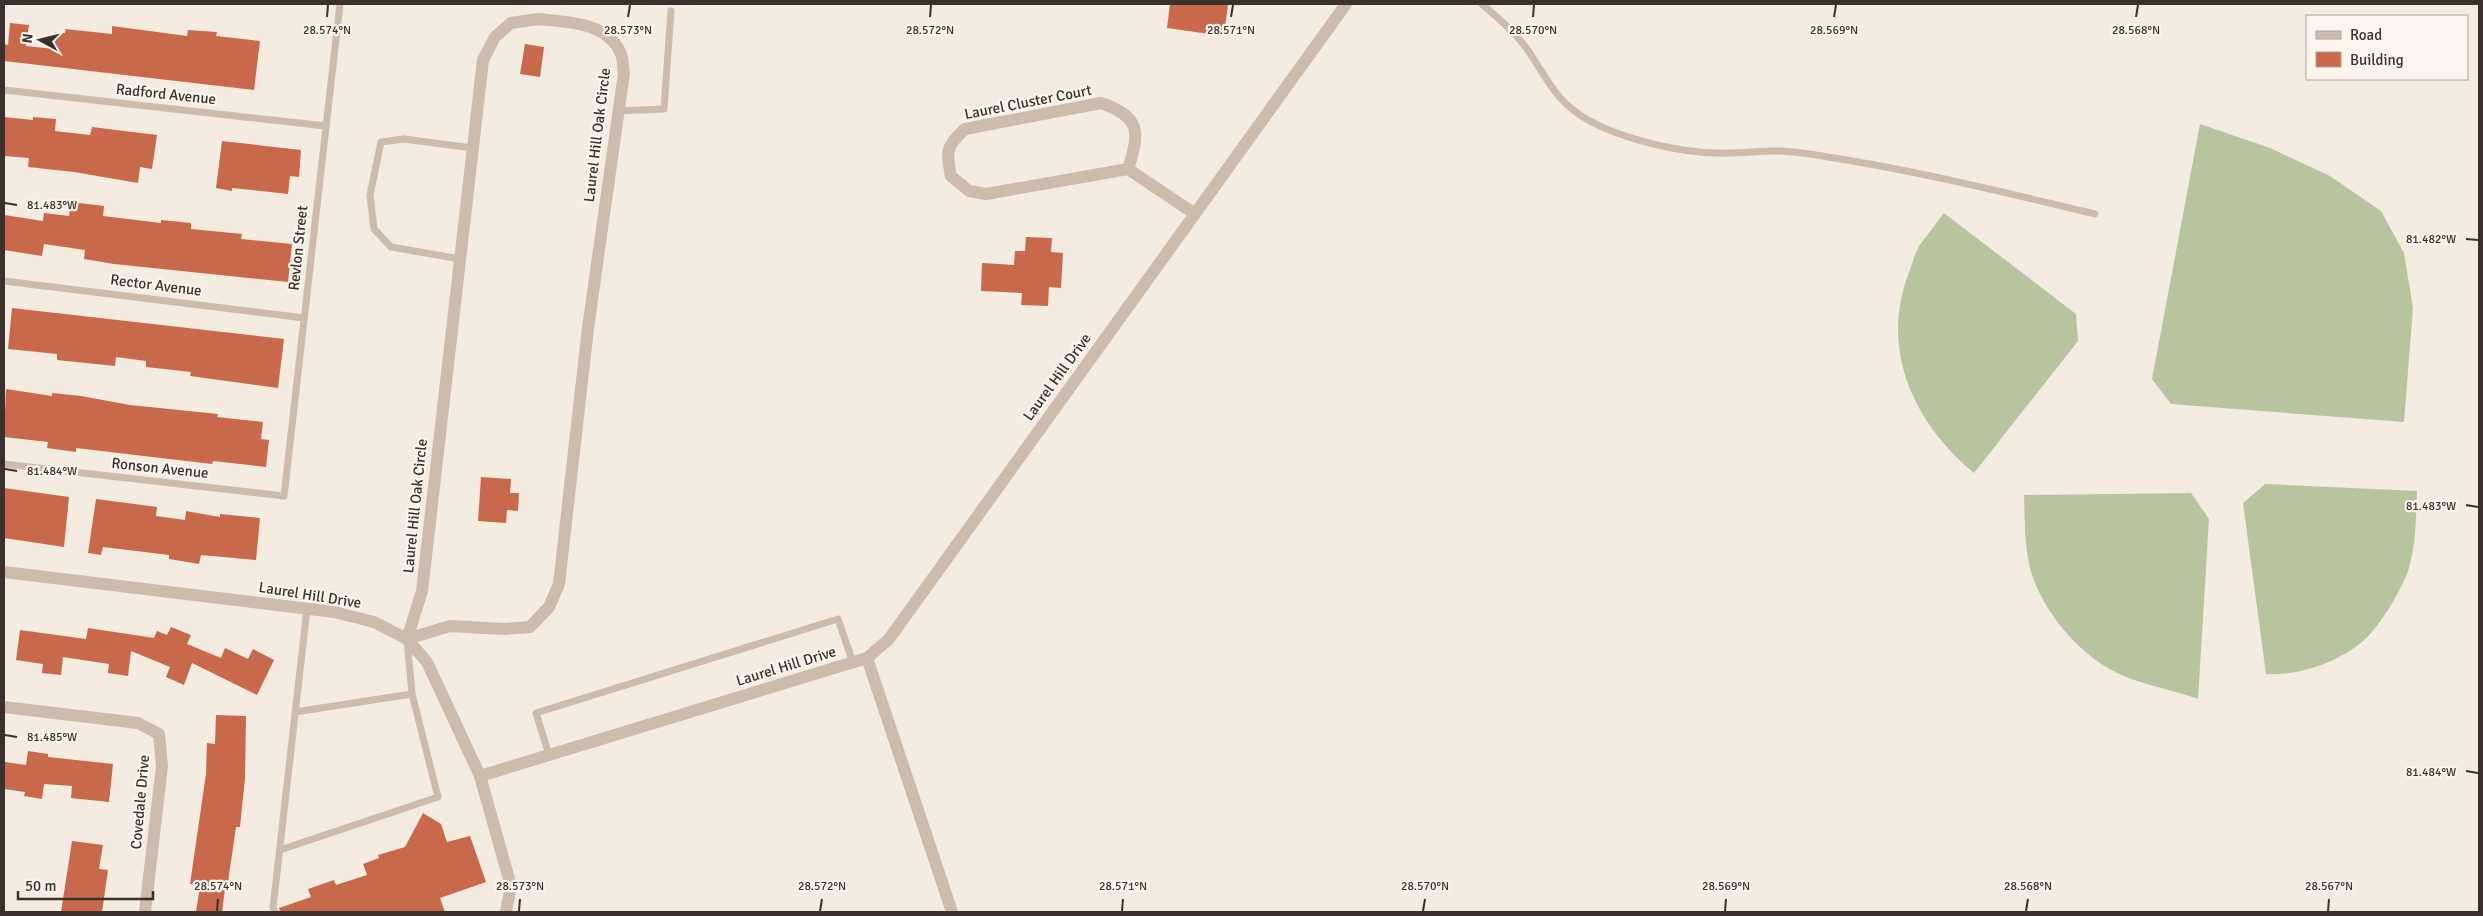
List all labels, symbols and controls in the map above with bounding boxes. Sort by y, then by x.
north arrow [15,15,65,65]
legend [2306,15,2468,80]
text: 28.574°N [303,23,351,38]
text: 28.573°N [604,23,652,38]
text: 28.572°N [906,23,954,38]
text: 28.571°N [1207,23,1255,38]
text: 28.570°N [1509,23,1557,38]
text: 28.569°N [1810,23,1858,38]
text: 28.568°N [2112,23,2160,38]
text: Road [2350,26,2382,44]
text: N [19,33,37,44]
text: Building [2350,51,2404,69]
street label: Laurel Hill Oak Circle [580,67,614,203]
street label: Radford Avenue [115,80,217,108]
street label: Laurel Cluster Court [963,81,1093,123]
text: 81.483°W [27,198,77,213]
street label: Revlon Street [285,204,311,292]
text: 81.482°W [2406,232,2456,247]
street label: Rector Avenue [109,270,203,300]
street label: Laurel Hill Drive [1019,330,1095,424]
street label: Laurel Hill Oak Circle [399,438,431,574]
street label: Ronson Avenue [111,454,209,482]
text: 81.484°W [27,464,77,479]
text: 81.483°W [2406,499,2456,514]
street label: Laurel Hill Drive [257,578,363,612]
street label: Laurel Hill Drive [734,642,838,690]
text: 81.485°W [27,730,77,745]
street label: Covedale Drive [127,754,153,850]
text: 81.484°W [2406,765,2456,780]
scale bar [18,868,152,900]
text: 50 m [25,877,56,895]
text: 28.574°N [194,879,242,894]
text: 28.573°N [496,879,544,894]
text: 28.572°N [798,879,846,894]
text: 28.571°N [1099,879,1147,894]
text: 28.570°N [1401,879,1449,894]
text: 28.569°N [1702,879,1750,894]
text: 28.568°N [2004,879,2052,894]
text: 28.567°N [2305,879,2353,894]

